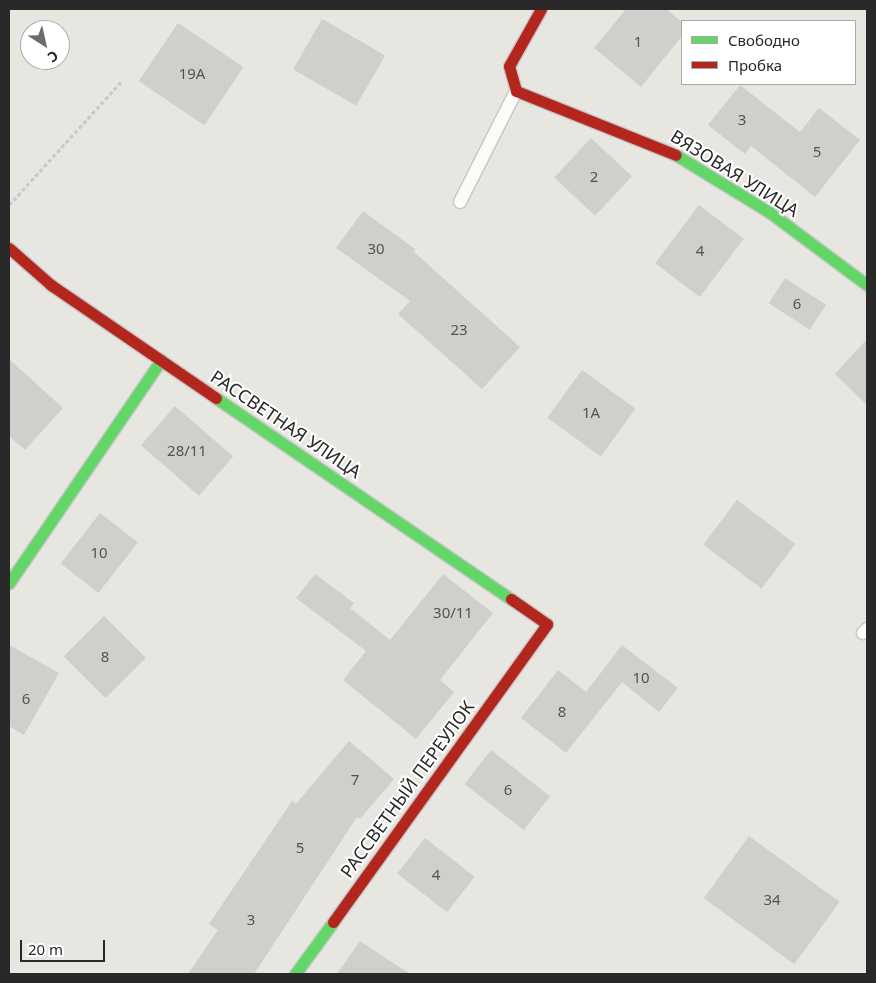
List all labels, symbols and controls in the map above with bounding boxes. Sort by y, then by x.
north arrow [20,20,70,70]
legend [681,20,856,85]
text: Свободно [728,30,800,50]
house number: 1 [634,33,642,51]
text: С [44,47,62,67]
text: Пробка [728,55,782,75]
house number: 19А [179,65,205,83]
house number: 3 [738,111,746,129]
street label: ВЯЗОВАЯ УЛИЦА [667,125,803,221]
house number: 5 [813,143,821,161]
house number: 2 [590,168,598,186]
house number: 30 [367,240,385,258]
house number: 4 [696,242,704,260]
house number: 6 [793,295,801,313]
house number: 23 [450,321,468,339]
street label: РАССВЕТНАЯ УЛИЦА [207,366,365,482]
house number: 1А [582,404,600,422]
house number: 28/11 [167,442,207,460]
house number: 10 [90,544,108,562]
house number: 30/11 [433,604,473,622]
house number: 8 [101,648,109,666]
house number: 10 [632,669,650,687]
house number: 6 [22,690,30,708]
street label: РАССВЕТНЫЙ ПЕРЕУЛОК [336,696,478,882]
house number: 8 [558,703,566,721]
house number: 7 [351,771,359,789]
house number: 6 [504,781,512,799]
house number: 5 [296,839,304,857]
house number: 4 [432,866,440,884]
house number: 34 [763,891,781,909]
house number: 3 [247,911,255,929]
scale bar [22,930,108,962]
text: 20 m [28,939,63,959]

